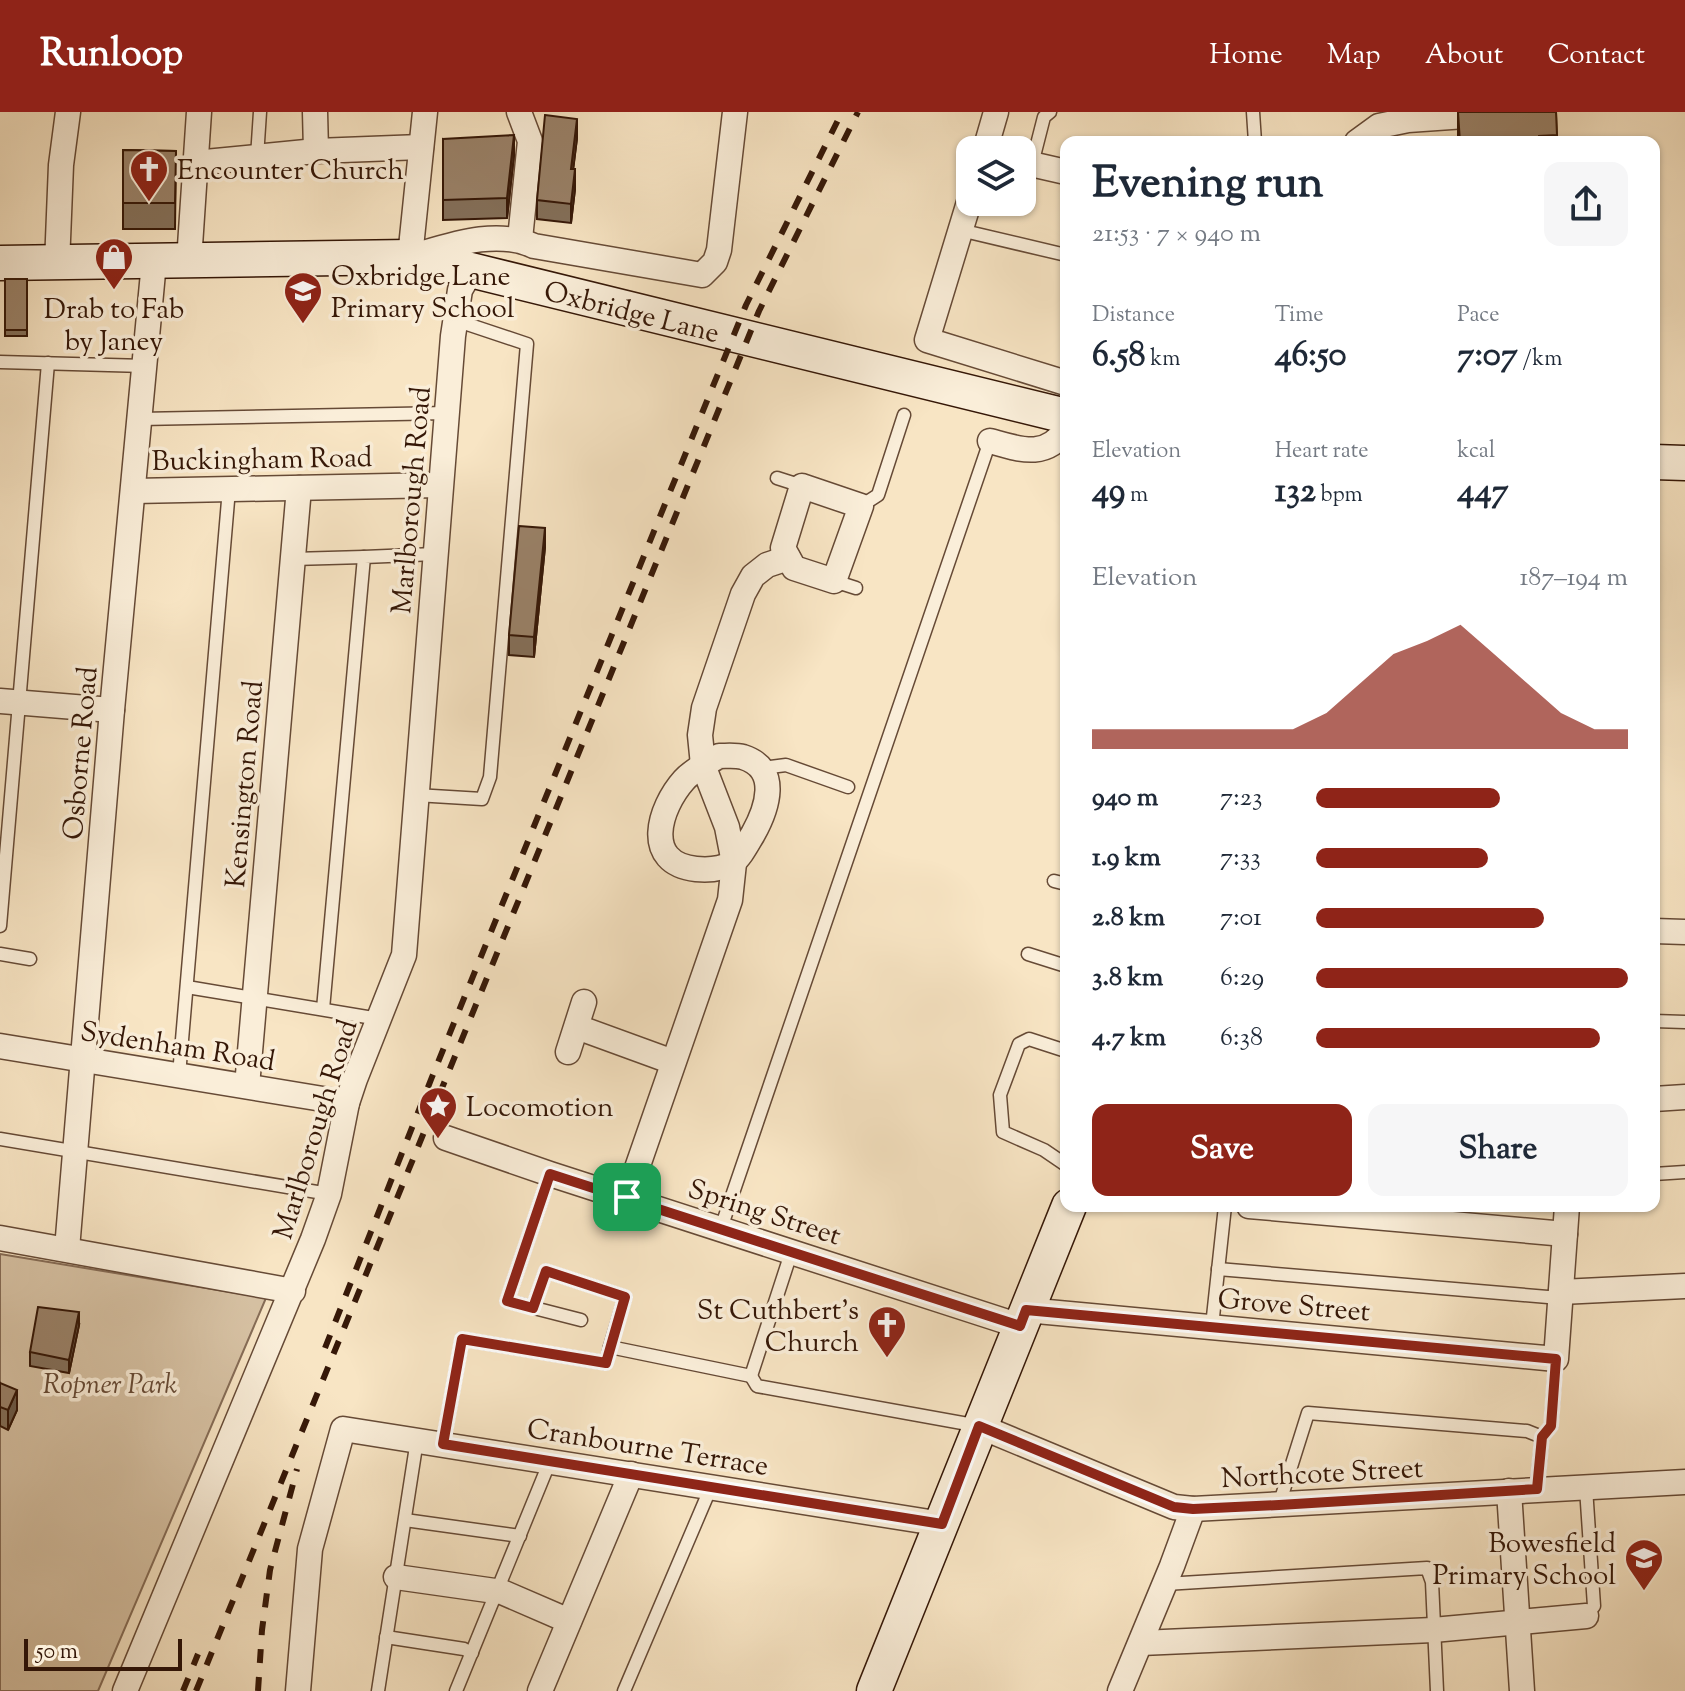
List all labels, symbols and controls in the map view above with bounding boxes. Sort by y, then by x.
text: Runloop [40,29,183,83]
text: Home [1209,36,1283,76]
text: Map [1327,36,1381,76]
text: About [1425,36,1503,76]
text: Contact [1547,36,1645,76]
map controls [956,136,1036,216]
button: layers [956,136,1036,216]
church icon: Encounter Church [128,148,170,203]
place label: Encounter Church [177,152,404,192]
text: Evening run [1092,154,1324,217]
button: share [1544,162,1628,246]
text: 21:53 · 7 × 940 m [1092,216,1261,253]
shop icon: Drab to Fab by Janey [93,236,135,291]
place label: Oxbridge Lane Primary School [331,258,515,330]
school or university icon: Oxbridge Lane Primary School [282,270,324,325]
street label: Oxbridge Lane [539,273,723,355]
place label: Drab to Fab by Janey [44,291,184,363]
text: Distance [1092,300,1175,332]
text: Time [1275,300,1324,332]
text: Pace [1457,300,1499,332]
text: 6.58 [1092,332,1145,381]
text: 46:50 [1275,332,1347,381]
text: 7:07 [1457,332,1518,381]
text: km [1145,344,1180,376]
text: /km [1518,344,1562,376]
street label: Marlborough Road [383,385,443,616]
text: Elevation [1092,436,1181,468]
text: Heart rate [1275,436,1369,468]
text: kcal [1457,436,1495,468]
street label: Buckingham Road [151,439,373,483]
text: 49 [1092,468,1125,517]
text: 132 [1275,468,1316,517]
text: 447 [1457,468,1509,517]
text: m [1125,480,1148,512]
text: bpm [1316,480,1363,512]
text: Elevation [1092,560,1197,597]
text: 187–194 m [1520,560,1628,597]
street label: Osborne Road [54,665,110,842]
street label: Kensington Road [217,679,275,890]
text: 940 m [1092,780,1158,817]
text: 7:23 [1220,780,1262,817]
text: 1.9 km [1092,840,1161,877]
text: 7:33 [1220,840,1261,877]
text: 2.8 km [1092,900,1165,937]
text: 7:01 [1220,900,1262,937]
text: 3.8 km [1092,960,1163,997]
text: 6:29 [1220,960,1264,997]
street label: Sydenham Road [77,1013,278,1083]
street label: Marlborough Road [264,1015,369,1245]
text: 4.7 km [1092,1020,1166,1057]
text: 6:38 [1220,1020,1263,1057]
place icon: Locomotion [417,1085,459,1140]
place label: Locomotion [466,1089,613,1129]
button: Save [1092,1104,1352,1196]
button: Share [1368,1104,1628,1196]
pin [593,1163,661,1231]
street label: Spring Street [682,1170,846,1258]
icon: arrive [605,1175,649,1219]
street label: Grove Street [1216,1280,1372,1334]
place label: St Cuthbert's Church [697,1292,859,1364]
church icon: St Cuthbert's Church [866,1304,908,1359]
park label: Ropner Park [43,1366,178,1406]
street label: Cranbourne Terrace [524,1410,771,1488]
street label: Northcote Street [1220,1450,1425,1500]
place label: Bowesfield Primary School [1432,1525,1616,1597]
school or university icon: Bowesfield Primary School [1623,1537,1665,1592]
scale bar [24,1635,182,1671]
text: 50 m [36,1637,78,1669]

